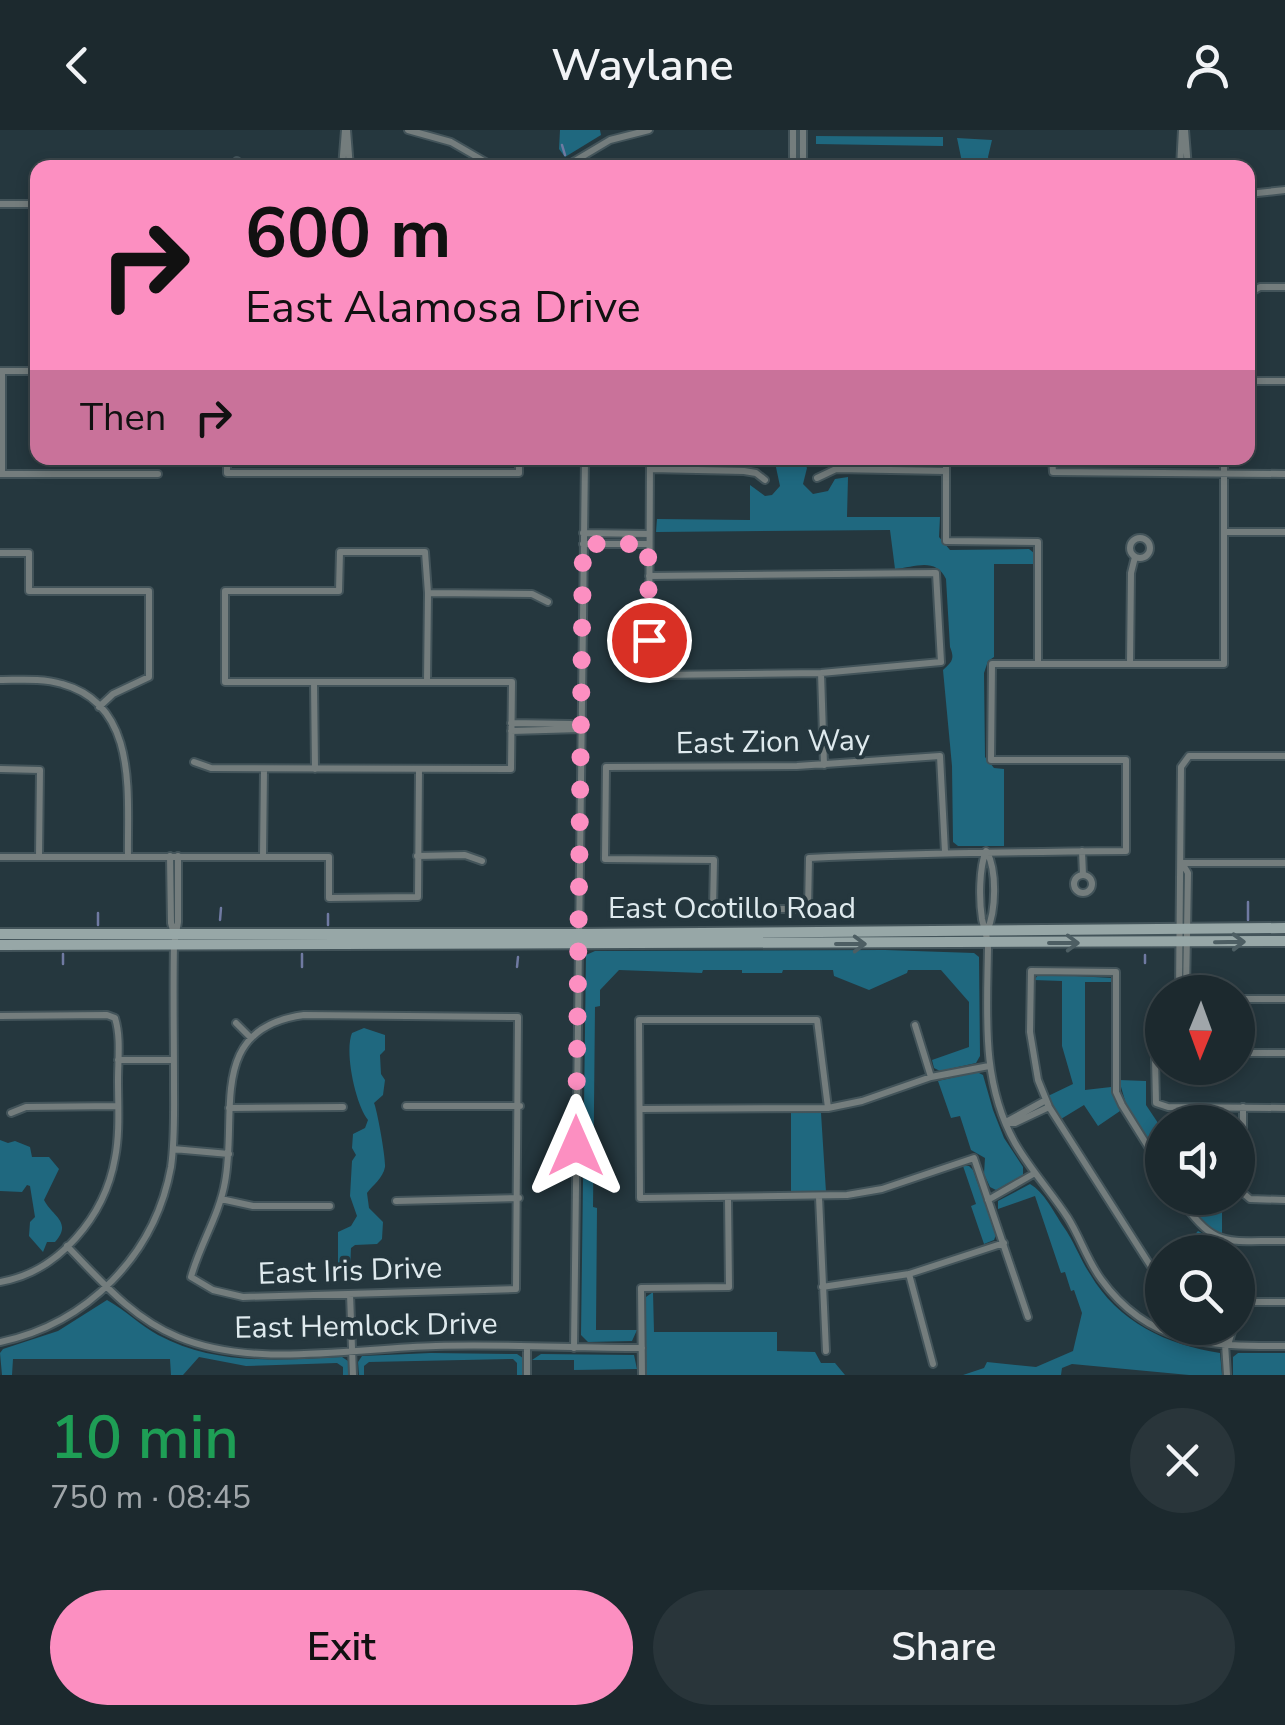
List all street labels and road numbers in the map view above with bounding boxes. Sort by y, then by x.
street label: East Zion Way [676,720,871,764]
street label: East Ocotillo Road [608,888,856,929]
street label: East Iris Drive [257,1247,443,1295]
street label: East Hemlock Drive [234,1303,498,1349]

